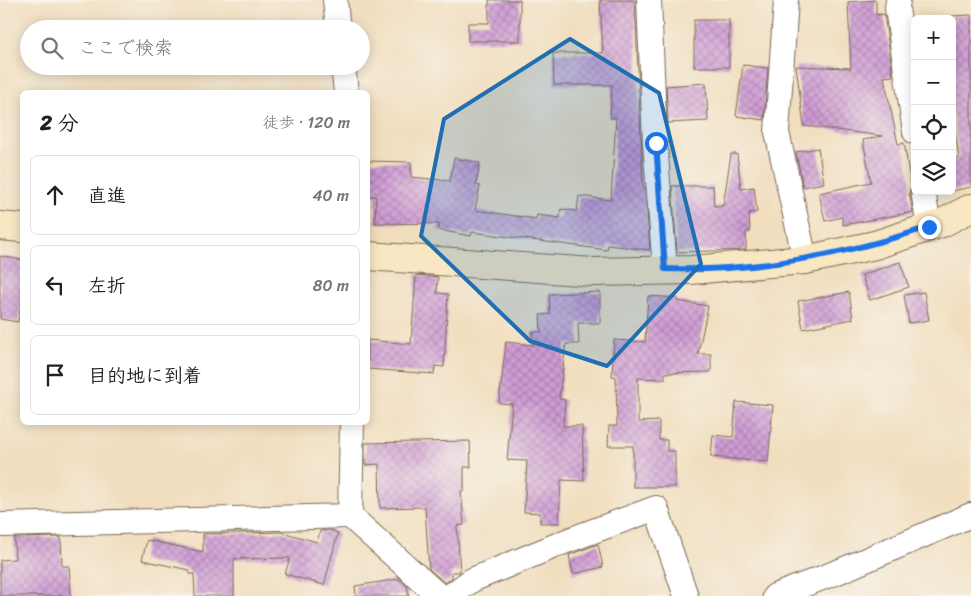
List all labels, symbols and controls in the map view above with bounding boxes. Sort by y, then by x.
map controls [911,15,956,195]
button: + [911,15,956,60]
search box [20,20,370,75]
text: ここで検索 [78,31,173,64]
icon: search [38,34,66,62]
button: − [911,60,956,105]
text: 2 分 [40,104,79,142]
button: locate [911,105,956,150]
text: 徒歩 · 120 m [263,108,350,137]
route start [645,132,668,155]
button: layers [911,150,956,195]
text: 直進 [88,179,126,212]
icon: ahead [41,181,69,209]
text: 40 m [312,181,349,210]
route end [918,216,941,239]
text: 左折 [88,269,126,302]
icon: left [41,271,69,299]
text: 80 m [313,271,349,300]
text: 目的地に到着 [88,359,202,392]
icon: arrive [41,361,69,389]

